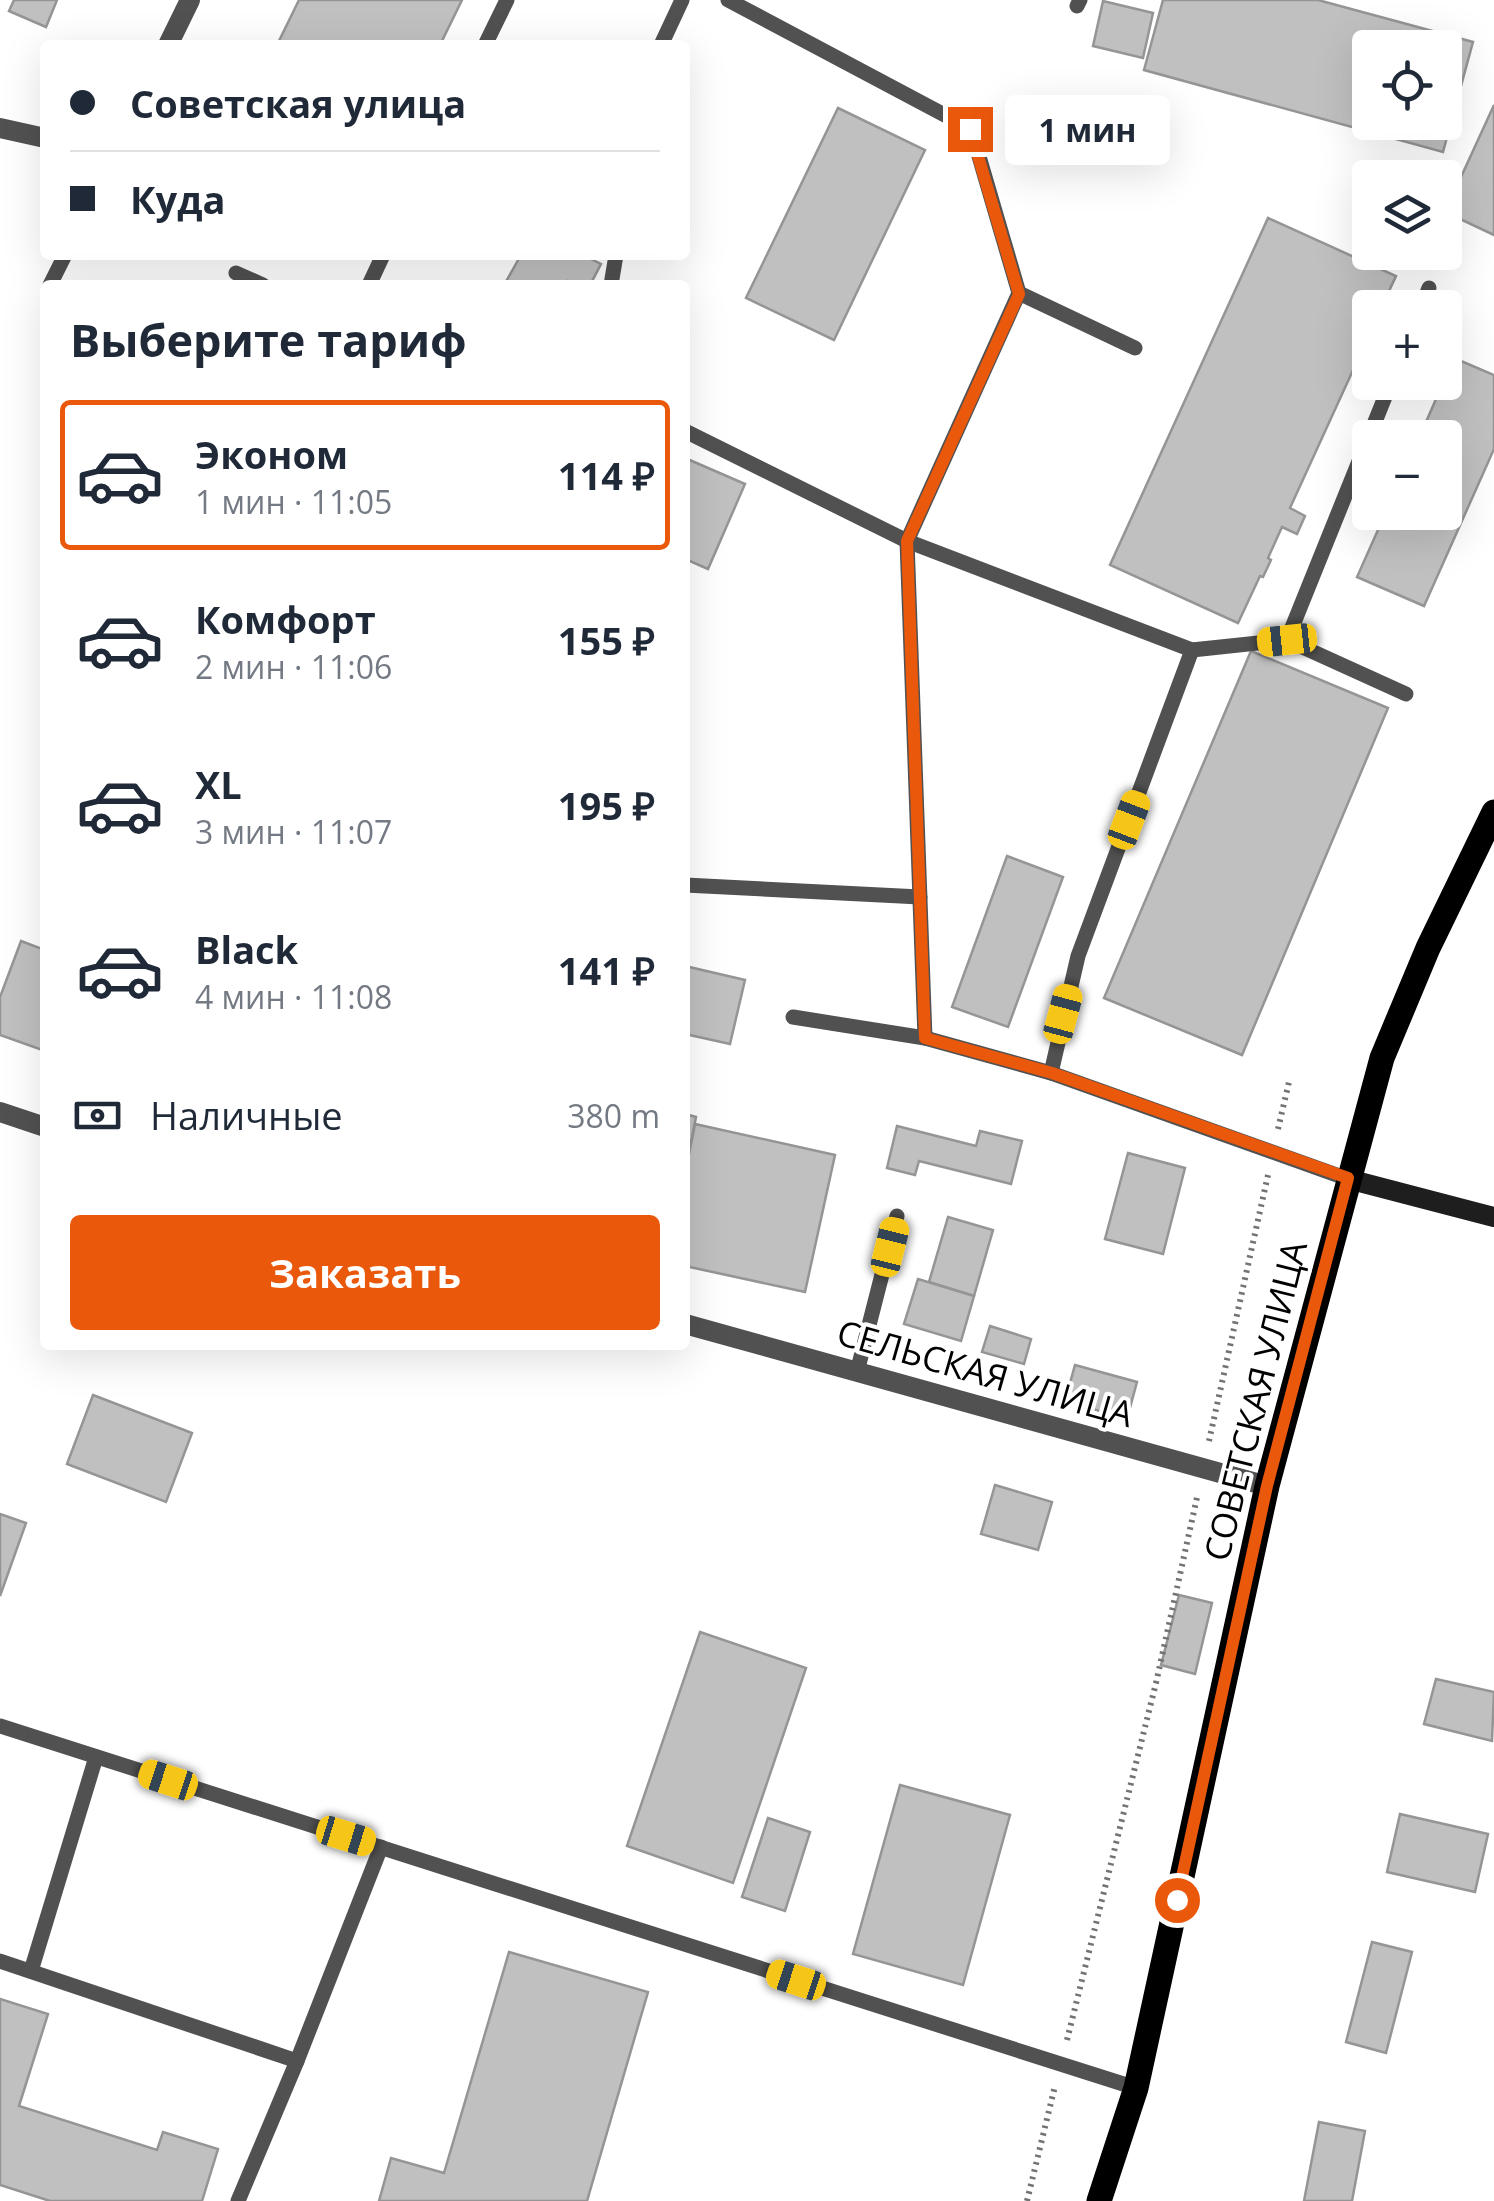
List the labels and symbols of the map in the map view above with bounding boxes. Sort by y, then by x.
callout: 1 мин [1005,94,1170,164]
route end [948,107,993,152]
car [1256,622,1318,658]
car [1104,787,1154,853]
car [1041,981,1085,1047]
car [868,1214,912,1280]
street label: СОВЕТСКАЯ УЛИЦА [1192,1235,1317,1566]
street label: СЕЛЬСКАЯ УЛИЦА [832,1308,1140,1438]
car [135,1756,201,1804]
car [313,1813,379,1859]
route start [1155,1878,1200,1923]
car [763,1956,829,2004]

